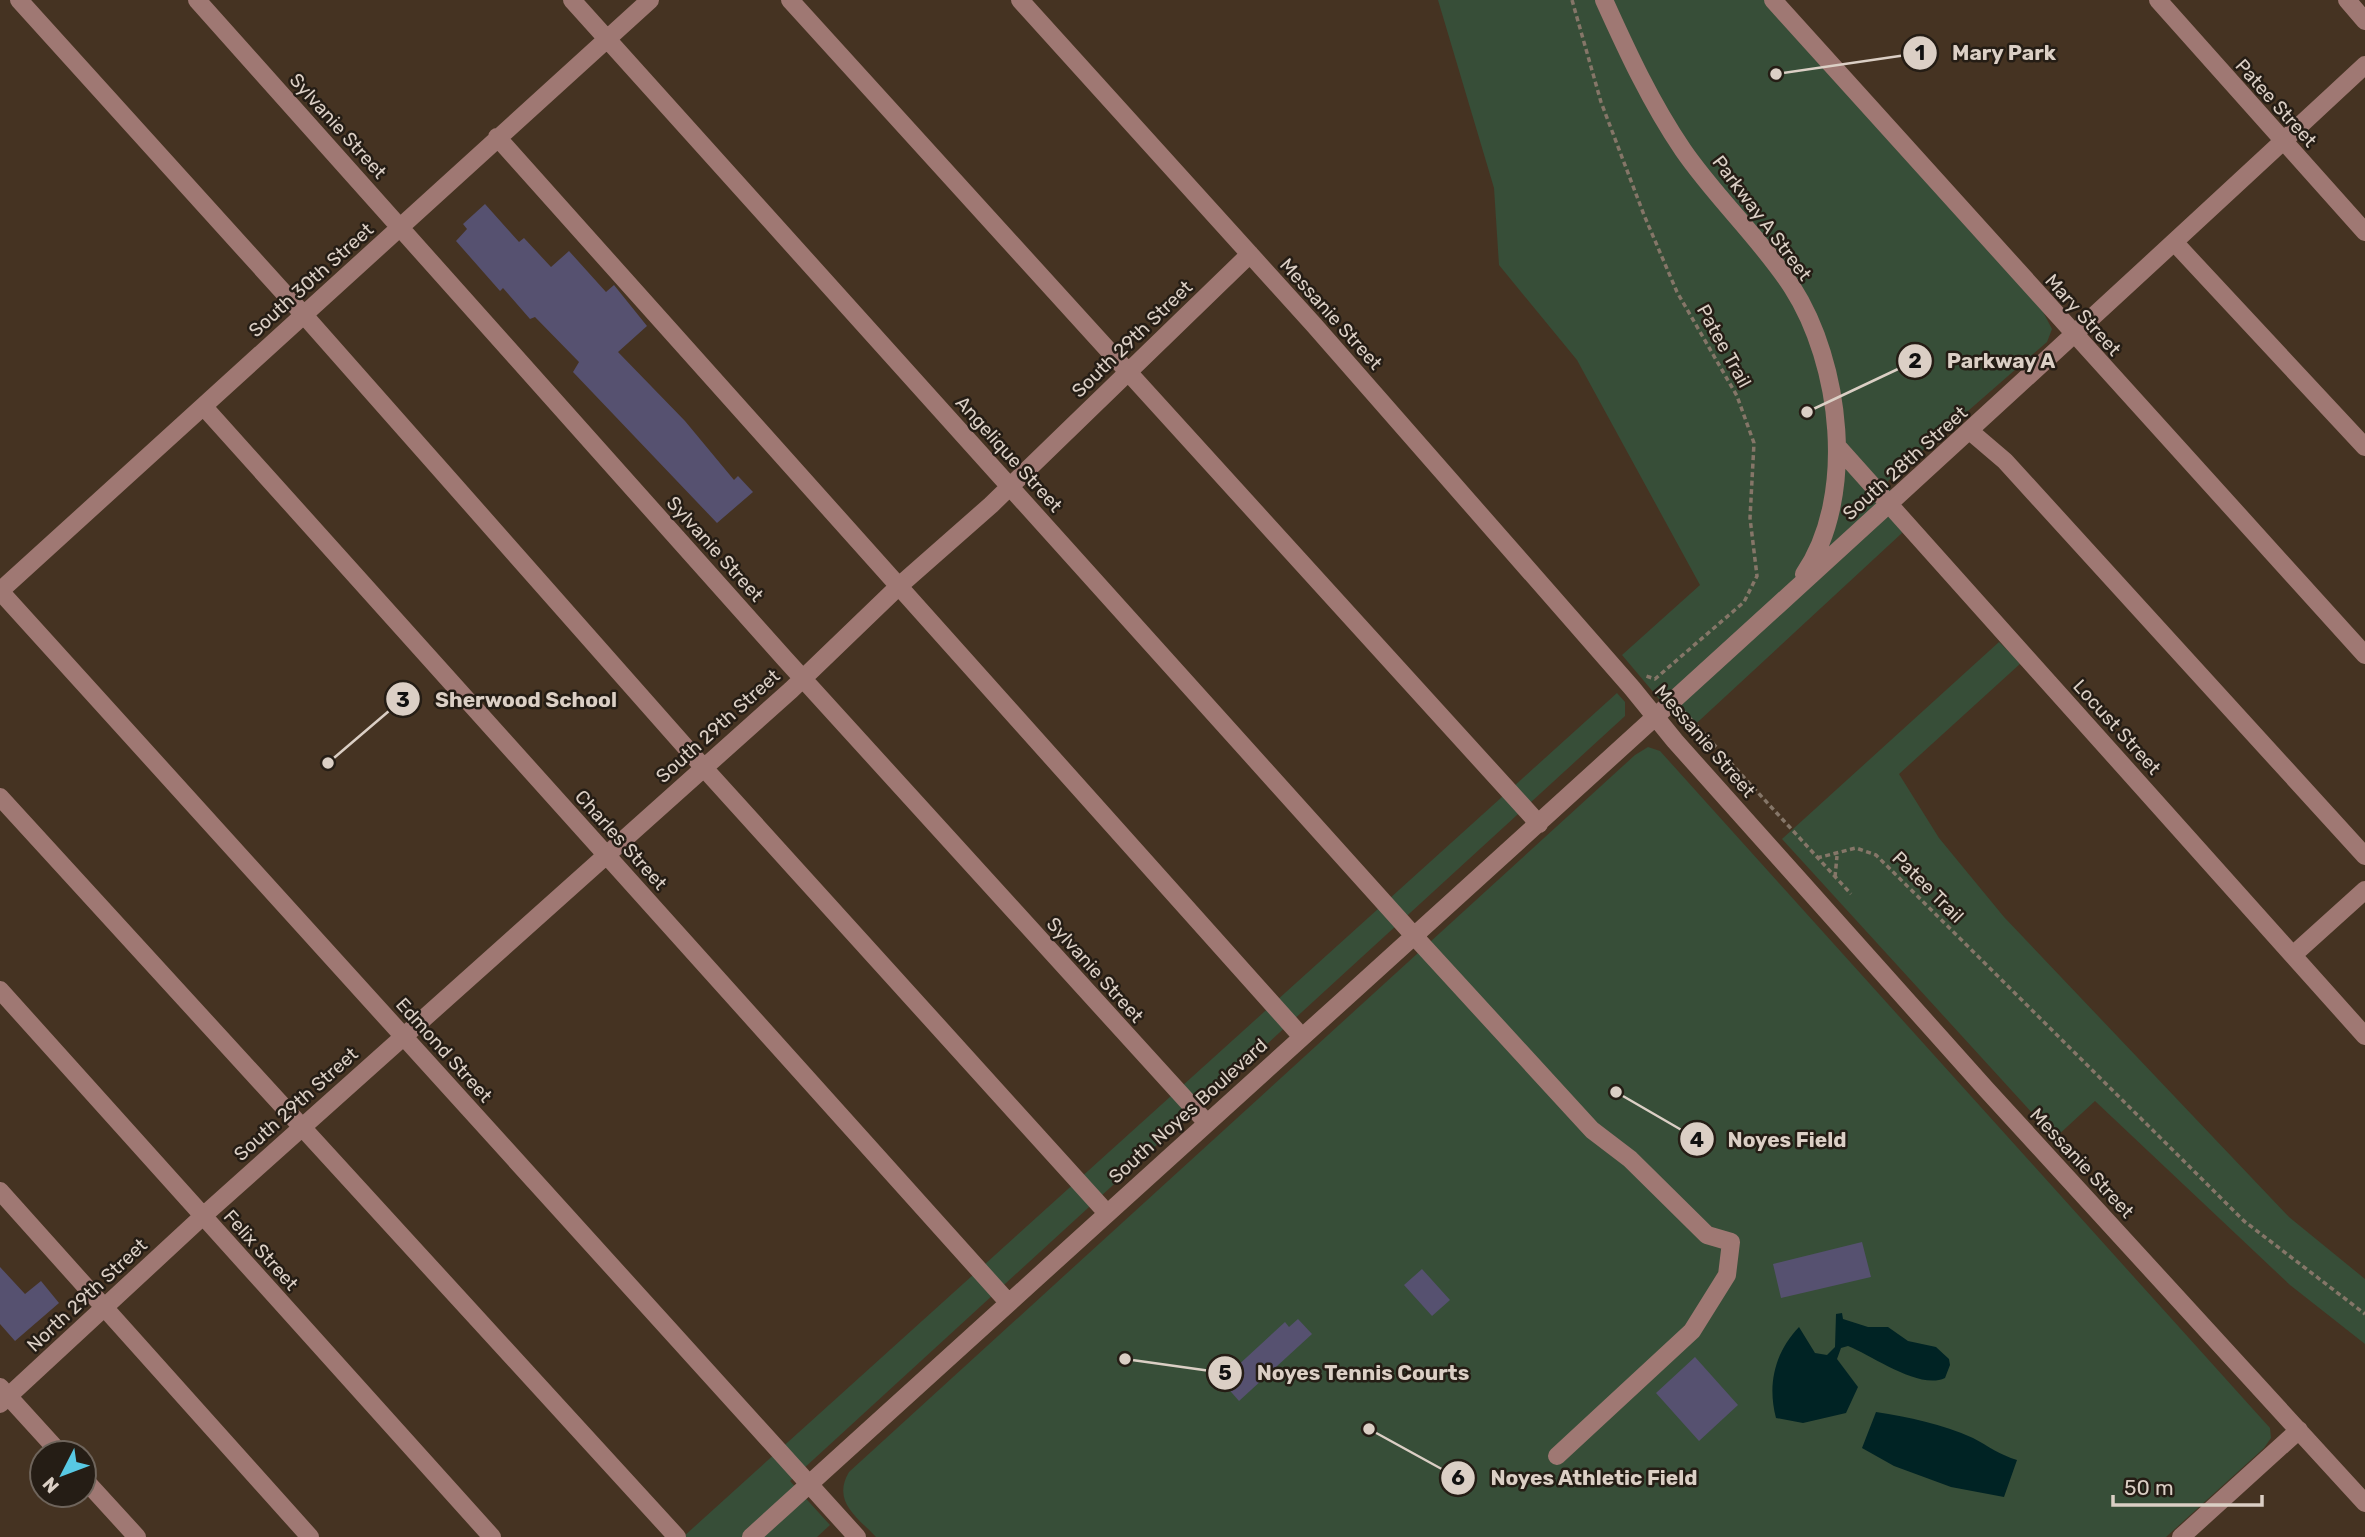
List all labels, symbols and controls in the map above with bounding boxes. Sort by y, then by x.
callout: Mary Park [1902,32,2070,74]
text: 1 [1915,40,1925,65]
text: Mary Park [1952,40,2057,65]
street label: Patee Street [2230,54,2322,152]
street label: Sylvanie Street [285,69,392,184]
street label: Parkway A Street [1707,151,1817,286]
street label: South 30th Street [244,218,379,342]
street label: Messanie Street [1275,254,1387,375]
street label: Mary Street [2040,269,2126,361]
street label: South 29th Street [1067,275,1198,402]
street label: Patee Trail [1692,300,1756,392]
callout: Parkway A [1897,340,2070,382]
text: 2 [1908,348,1922,373]
text: Parkway A [1947,348,2055,373]
street label: Angelique Street [951,391,1068,517]
street label: South 28th Street [1838,401,1972,525]
street label: Sylvanie Street [662,492,769,607]
street label: South 29th Street [651,664,785,788]
street label: Locust Street [2068,675,2166,780]
callout: Sherwood School [386,678,631,720]
street label: Messanie Street [1650,680,1761,803]
text: 3 [396,687,410,712]
text: Sherwood School [435,687,617,712]
street label: Charles Street [570,785,672,895]
street label: Patee Trail [1888,847,1968,927]
street label: Sylvanie Street [1042,913,1149,1028]
street label: Edmond Street [391,993,497,1108]
street label: South Noyes Boulevard [1104,1034,1272,1188]
street label: South 29th Street [229,1042,363,1166]
street label: Messanie Street [2025,1103,2139,1223]
callout: Noyes Field [1679,1118,1861,1160]
text: 4 [1690,1127,1704,1152]
text: Noyes Field [1728,1127,1846,1152]
street label: Felix Street [219,1205,304,1295]
street label: North 29th Street [22,1233,152,1357]
callout: Noyes Tennis Courts [1208,1352,1484,1394]
text: 5 [1218,1360,1232,1385]
text: Noyes Tennis Courts [1257,1360,1469,1385]
north arrow [28,1439,98,1509]
callout: Noyes Athletic Field [1441,1457,1712,1499]
scale bar [2113,1464,2262,1508]
text: 6 [1451,1465,1465,1490]
text: Noyes Athletic Field [1490,1465,1698,1490]
text: N [38,1472,64,1498]
text: 50 m [2124,1475,2174,1500]

